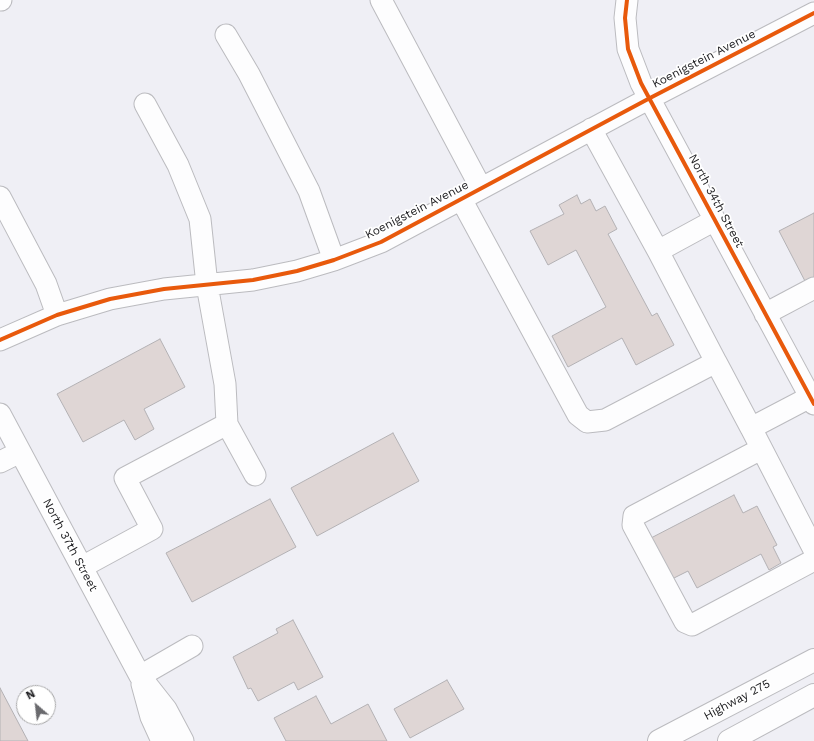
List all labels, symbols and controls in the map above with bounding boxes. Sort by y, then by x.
street label: Koenigstein Avenue [650,27,758,91]
street label: North 34th Street [685,152,747,250]
street label: Koenigstein Avenue [363,178,471,242]
street label: North 37th Street [39,496,101,594]
street label: Highway 275 [701,677,773,723]
north arrow [16,685,56,725]
text: N [24,687,37,702]

